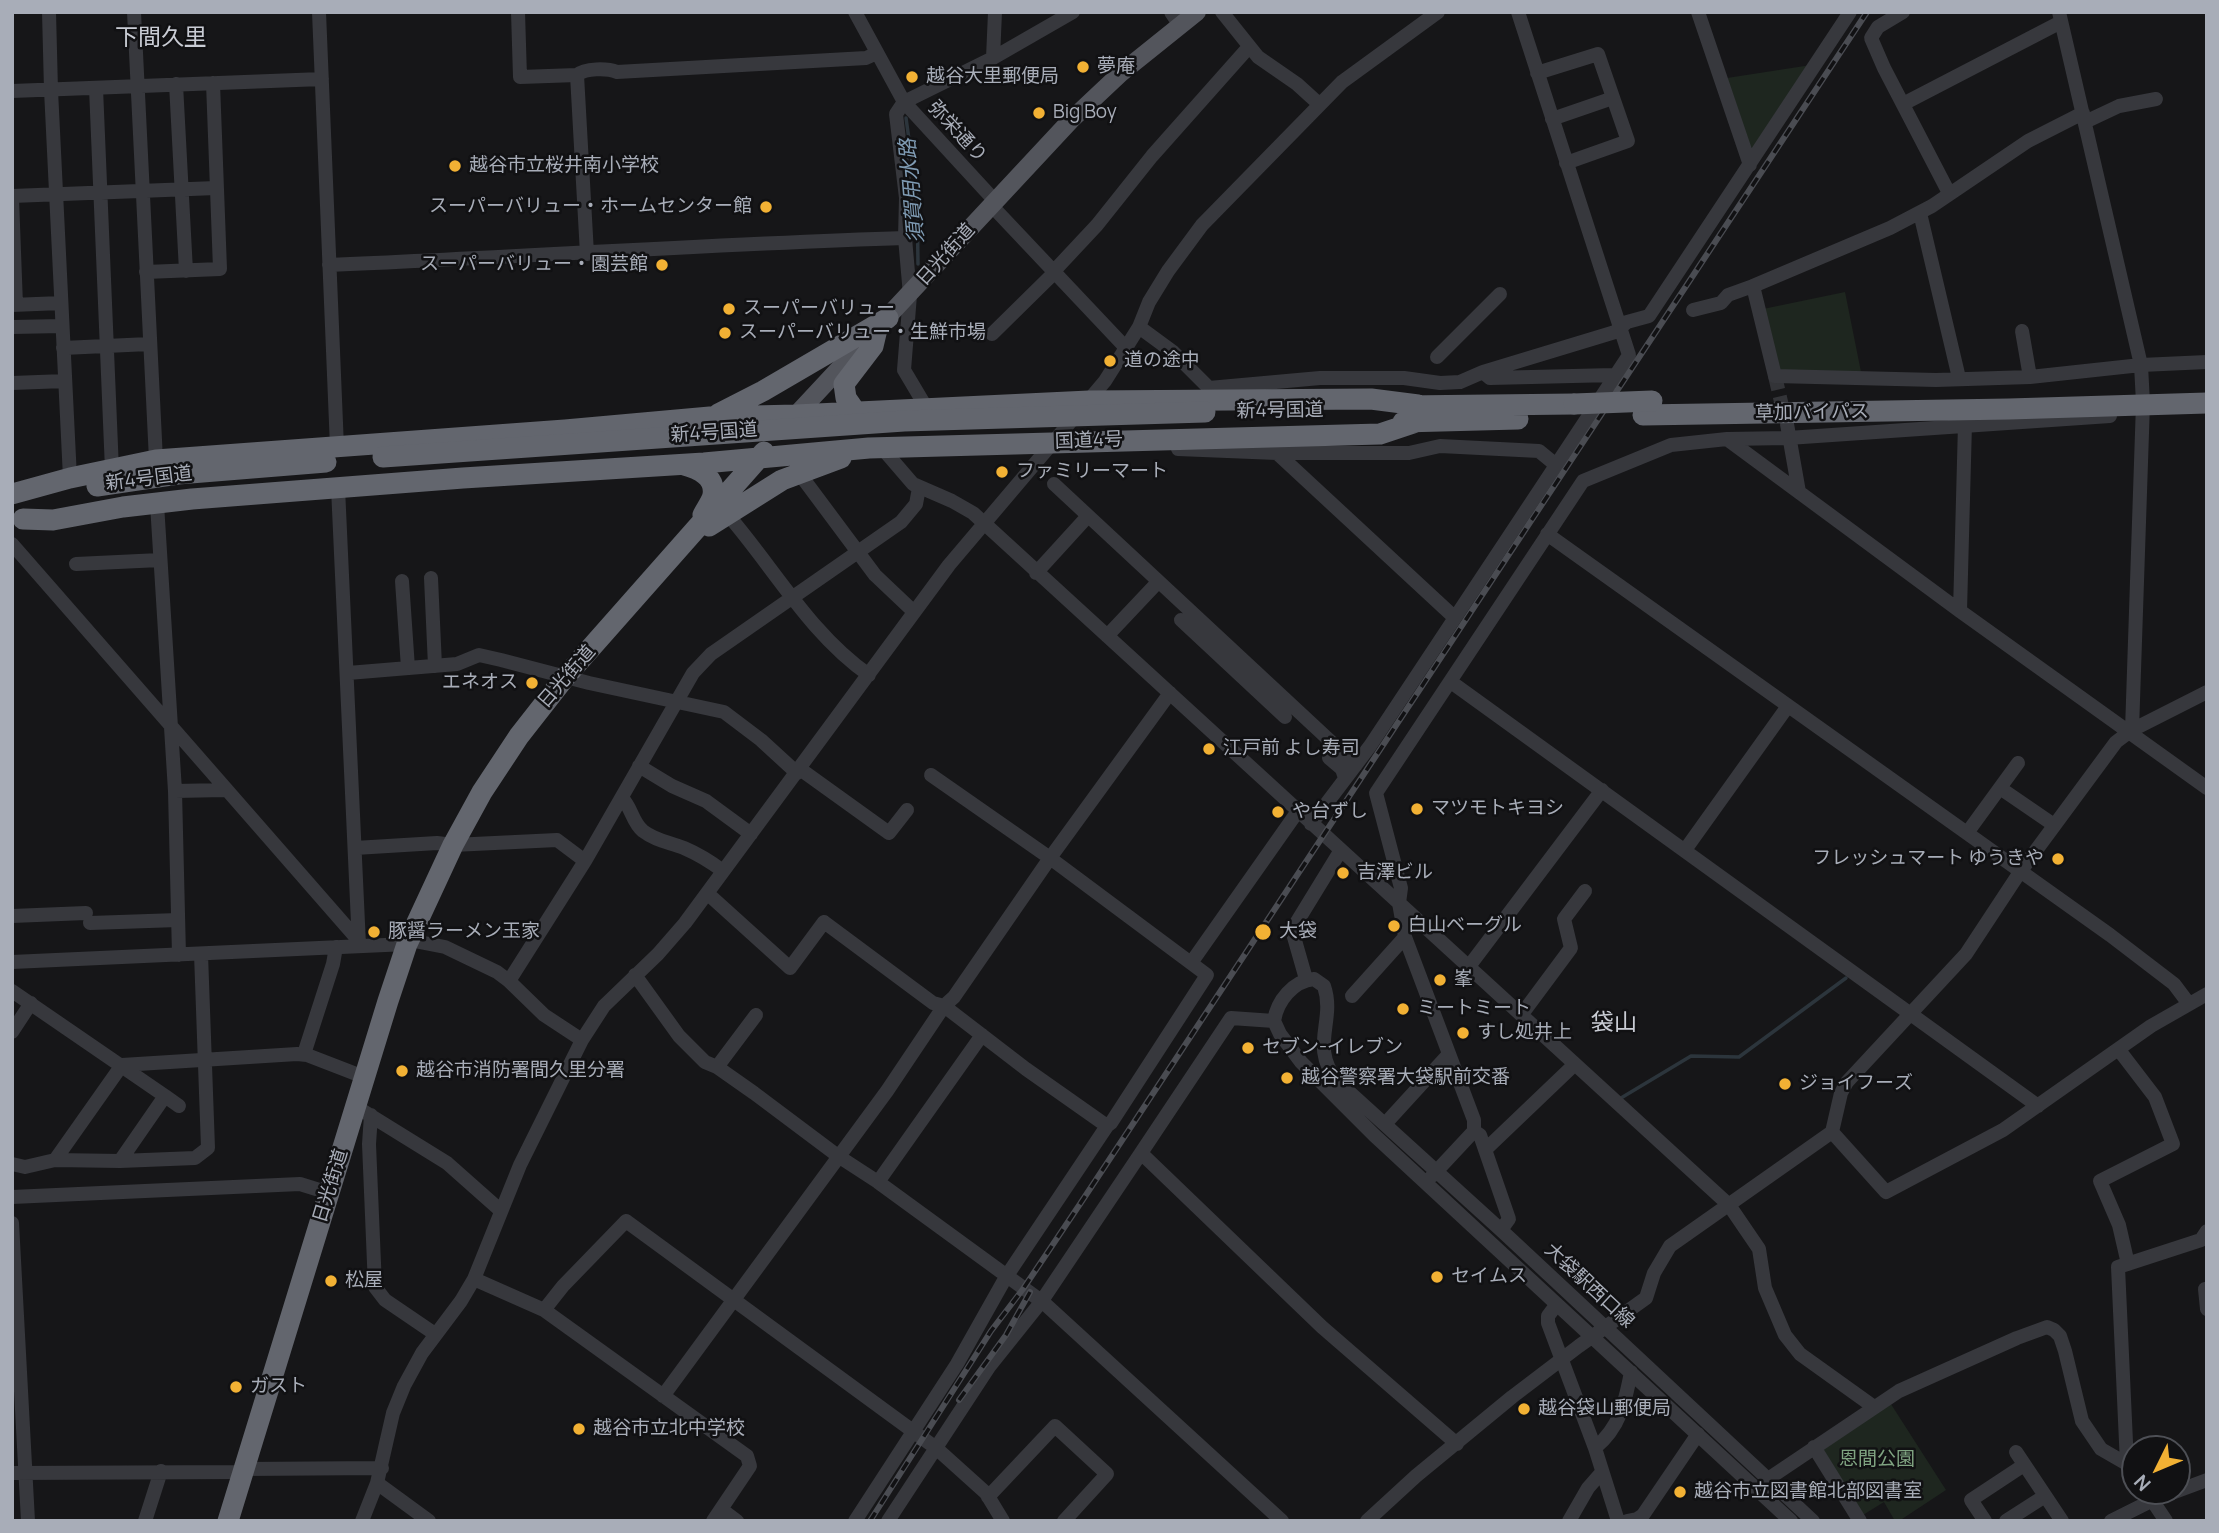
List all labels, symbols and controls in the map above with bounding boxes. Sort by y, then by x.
district label: 下間久里 [115,25,207,53]
place label: 夢庵 [1097,56,1135,78]
marker: 夢庵 [1075,59,1091,75]
place label: 越谷大里郵便局 [926,66,1059,88]
marker: 越谷大里郵便局 [904,69,920,85]
street label: 弥栄通り [923,96,991,168]
place label: Big Boy [1053,102,1117,124]
marker: Big Boy [1031,105,1047,121]
water label: 須賀用水路 [896,138,930,244]
place label: 越谷市立桜井南小学校 [469,155,659,177]
marker: 越谷市立桜井南小学校 [447,158,463,174]
place label: スーパーバリュー・ホームセンター館 [429,196,752,218]
marker: スーパーバリュー・ホームセンター館 [758,199,774,215]
street label: 日光街道 [912,219,980,291]
place label: スーパーバリュー・園芸館 [420,254,648,276]
marker: スーパーバリュー・園芸館 [654,257,670,273]
place label: スーパーバリュー [743,298,895,320]
marker: スーパーバリュー [721,301,737,317]
place label: スーパーバリュー・生鮮市場 [739,322,986,344]
marker: スーパーバリュー・生鮮市場 [717,325,733,341]
place label: 道の途中 [1124,350,1200,372]
marker: 道の途中 [1102,353,1118,369]
street label: 新4号国道 [1236,399,1324,423]
street label: 草加バイパス [1755,401,1869,425]
street label: 新4号国道 [670,419,758,447]
street label: 国道4号 [1055,428,1123,454]
place label: ファミリーマート [1016,461,1168,483]
street label: 新4号国道 [104,462,194,496]
marker: ファミリーマート [994,464,1010,480]
street label: 日光街道 [533,641,601,713]
place label: エネオス [442,672,518,694]
marker: エネオス [524,675,540,691]
place label: 江戸前 よし寿司 [1223,738,1360,760]
marker: 江戸前 よし寿司 [1201,741,1217,757]
place label: マツモトキヨシ [1431,798,1564,820]
place label: や台ずし [1292,801,1368,823]
marker: マツモトキヨシ [1409,801,1425,817]
marker: や台ずし [1270,804,1286,820]
place label: フレッシュマート ゆうきや [1812,848,2044,870]
marker: フレッシュマート ゆうきや [2050,851,2066,867]
place label: 吉澤ビル [1357,862,1433,884]
marker: 吉澤ビル [1335,865,1351,881]
place label: 白山ベーグル [1408,915,1522,937]
marker: 白山ベーグル [1386,918,1402,934]
place label: 豚醤ラーメン玉家 [388,921,540,943]
place label: 大袋 [1279,921,1317,943]
marker: 大袋 [1253,922,1273,942]
marker: 豚醤ラーメン玉家 [366,924,382,940]
place label: 峯 [1454,969,1473,991]
marker: 峯 [1432,972,1448,988]
place label: ミートミート [1417,998,1531,1020]
marker: ミートミート [1395,1001,1411,1017]
district label: 袋山 [1591,1010,1637,1038]
place label: すし処井上 [1477,1022,1572,1044]
marker: すし処井上 [1455,1025,1471,1041]
place label: セブン-イレブン [1262,1037,1403,1059]
marker: セブン-イレブン [1240,1040,1256,1056]
place label: 越谷市消防署間久里分署 [416,1060,625,1082]
marker: 越谷市消防署間久里分署 [394,1063,410,1079]
place label: 越谷警察署大袋駅前交番 [1301,1067,1510,1089]
marker: 越谷警察署大袋駅前交番 [1279,1070,1295,1086]
place label: ジョイフーズ [1799,1073,1913,1095]
marker: ジョイフーズ [1777,1076,1793,1092]
street label: 日光街道 [309,1146,353,1226]
street label: 大袋駅西口線 [1540,1239,1638,1333]
place label: セイムス [1451,1266,1527,1288]
marker: セイムス [1429,1269,1445,1285]
place label: 松屋 [345,1270,383,1292]
marker: 松屋 [323,1273,339,1289]
place label: ガスト [250,1376,307,1398]
marker: ガスト [228,1379,244,1395]
place label: 越谷袋山郵便局 [1538,1398,1671,1420]
marker: 越谷袋山郵便局 [1516,1401,1532,1417]
place label: 越谷市立北中学校 [593,1418,745,1440]
marker: 越谷市立北中学校 [571,1421,587,1437]
north arrow [2121,1435,2191,1505]
park label: 恩間公園 [1839,1449,1915,1471]
text: N [2128,1469,2156,1497]
place label: 越谷市立図書館北部図書室 [1694,1481,1922,1503]
marker: 越谷市立図書館北部図書室 [1672,1484,1688,1500]

